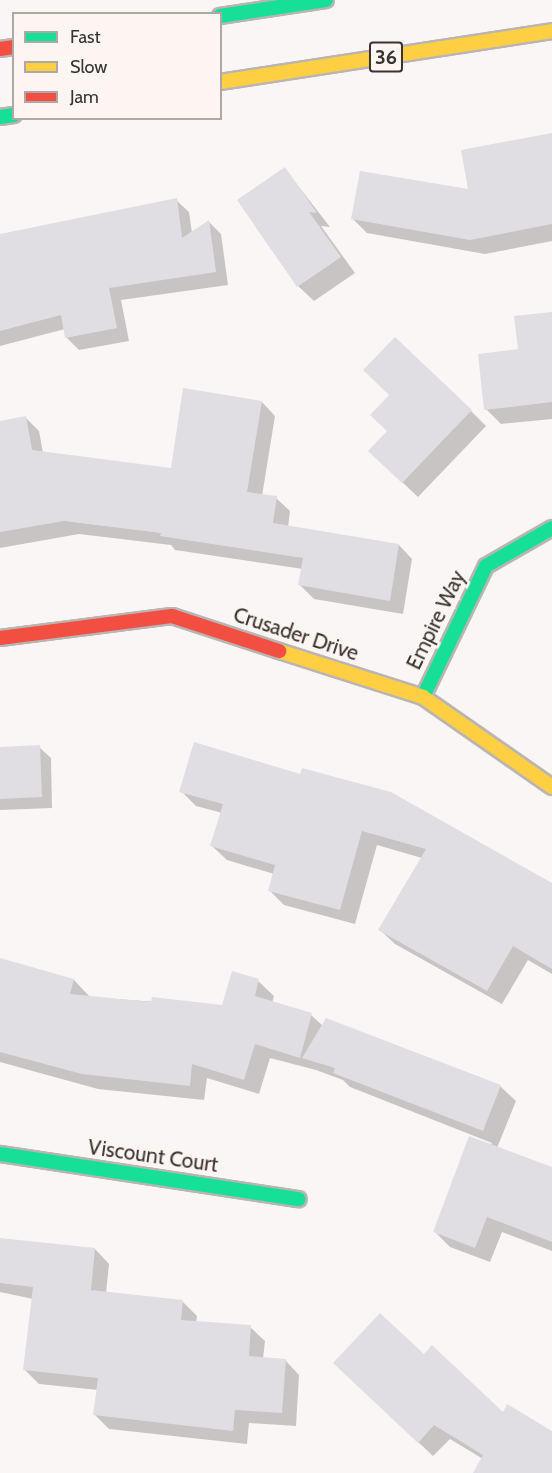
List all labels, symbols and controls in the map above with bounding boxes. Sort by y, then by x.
legend [12,12,222,120]
text: Fast [70,26,101,48]
road number: 36 [368,40,404,74]
text: Slow [70,56,107,78]
text: Jam [70,86,99,108]
street label: Empire Way [401,566,471,674]
street label: Crusader Drive [230,602,362,666]
street label: Viscount Court [86,1134,220,1178]

